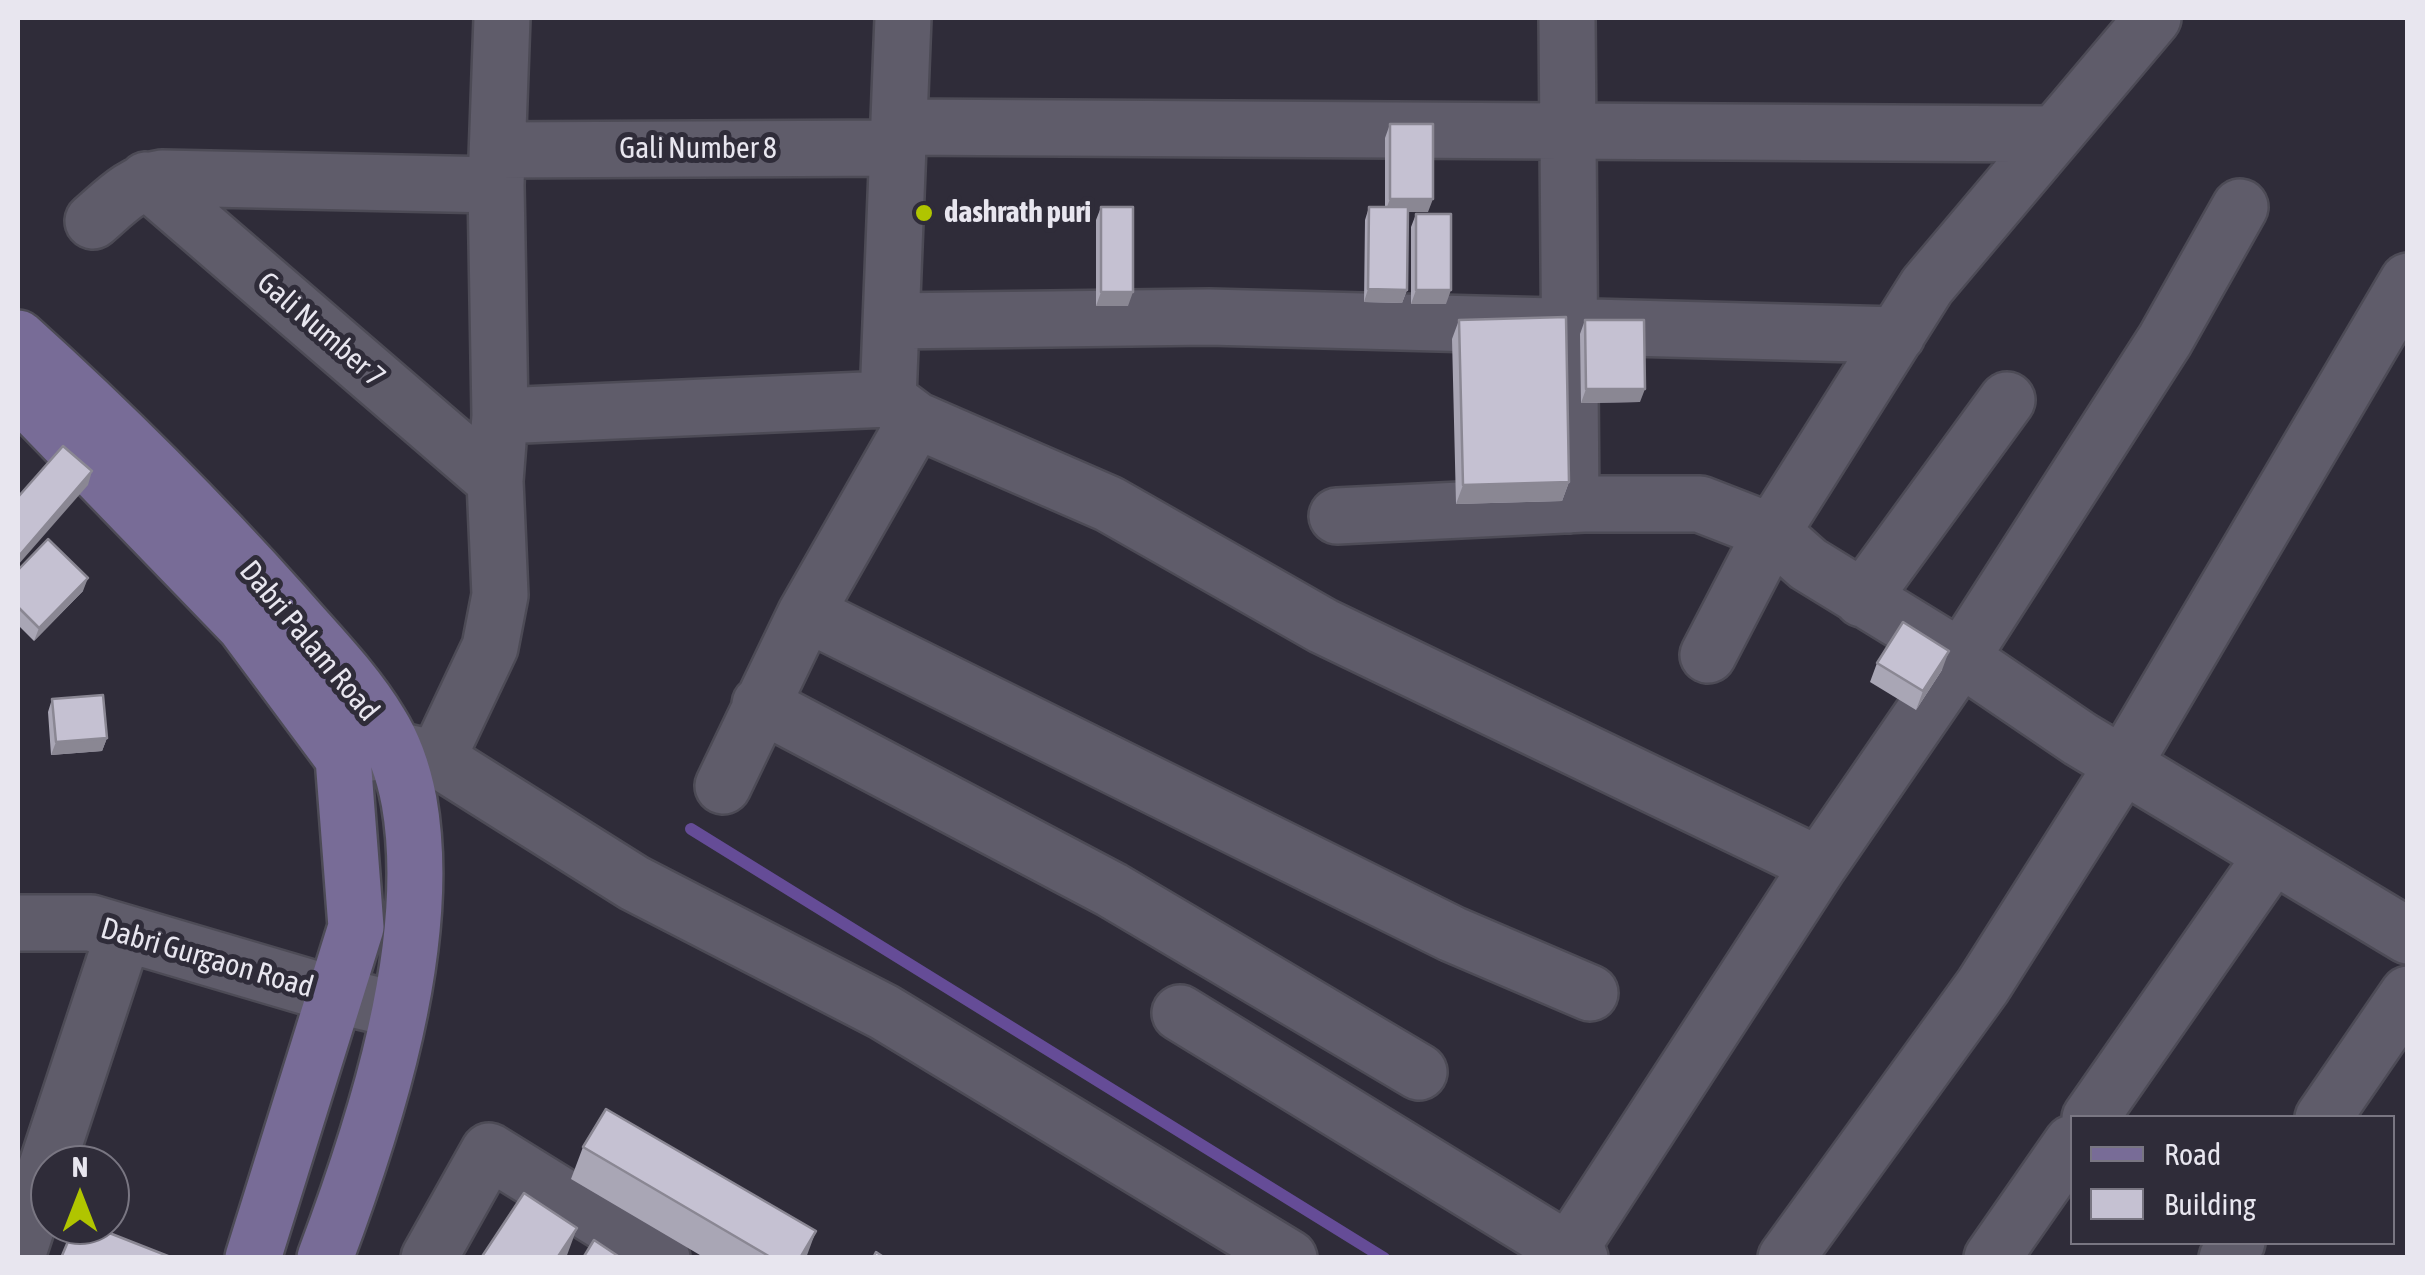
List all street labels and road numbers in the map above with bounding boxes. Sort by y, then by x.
street label: Gali Number 8 [619,131,777,167]
street label: Gali Number 7 [250,265,392,395]
street label: Dabri Palam Road [232,554,386,728]
street label: Dabri Gurgaon Road [97,910,317,1006]

